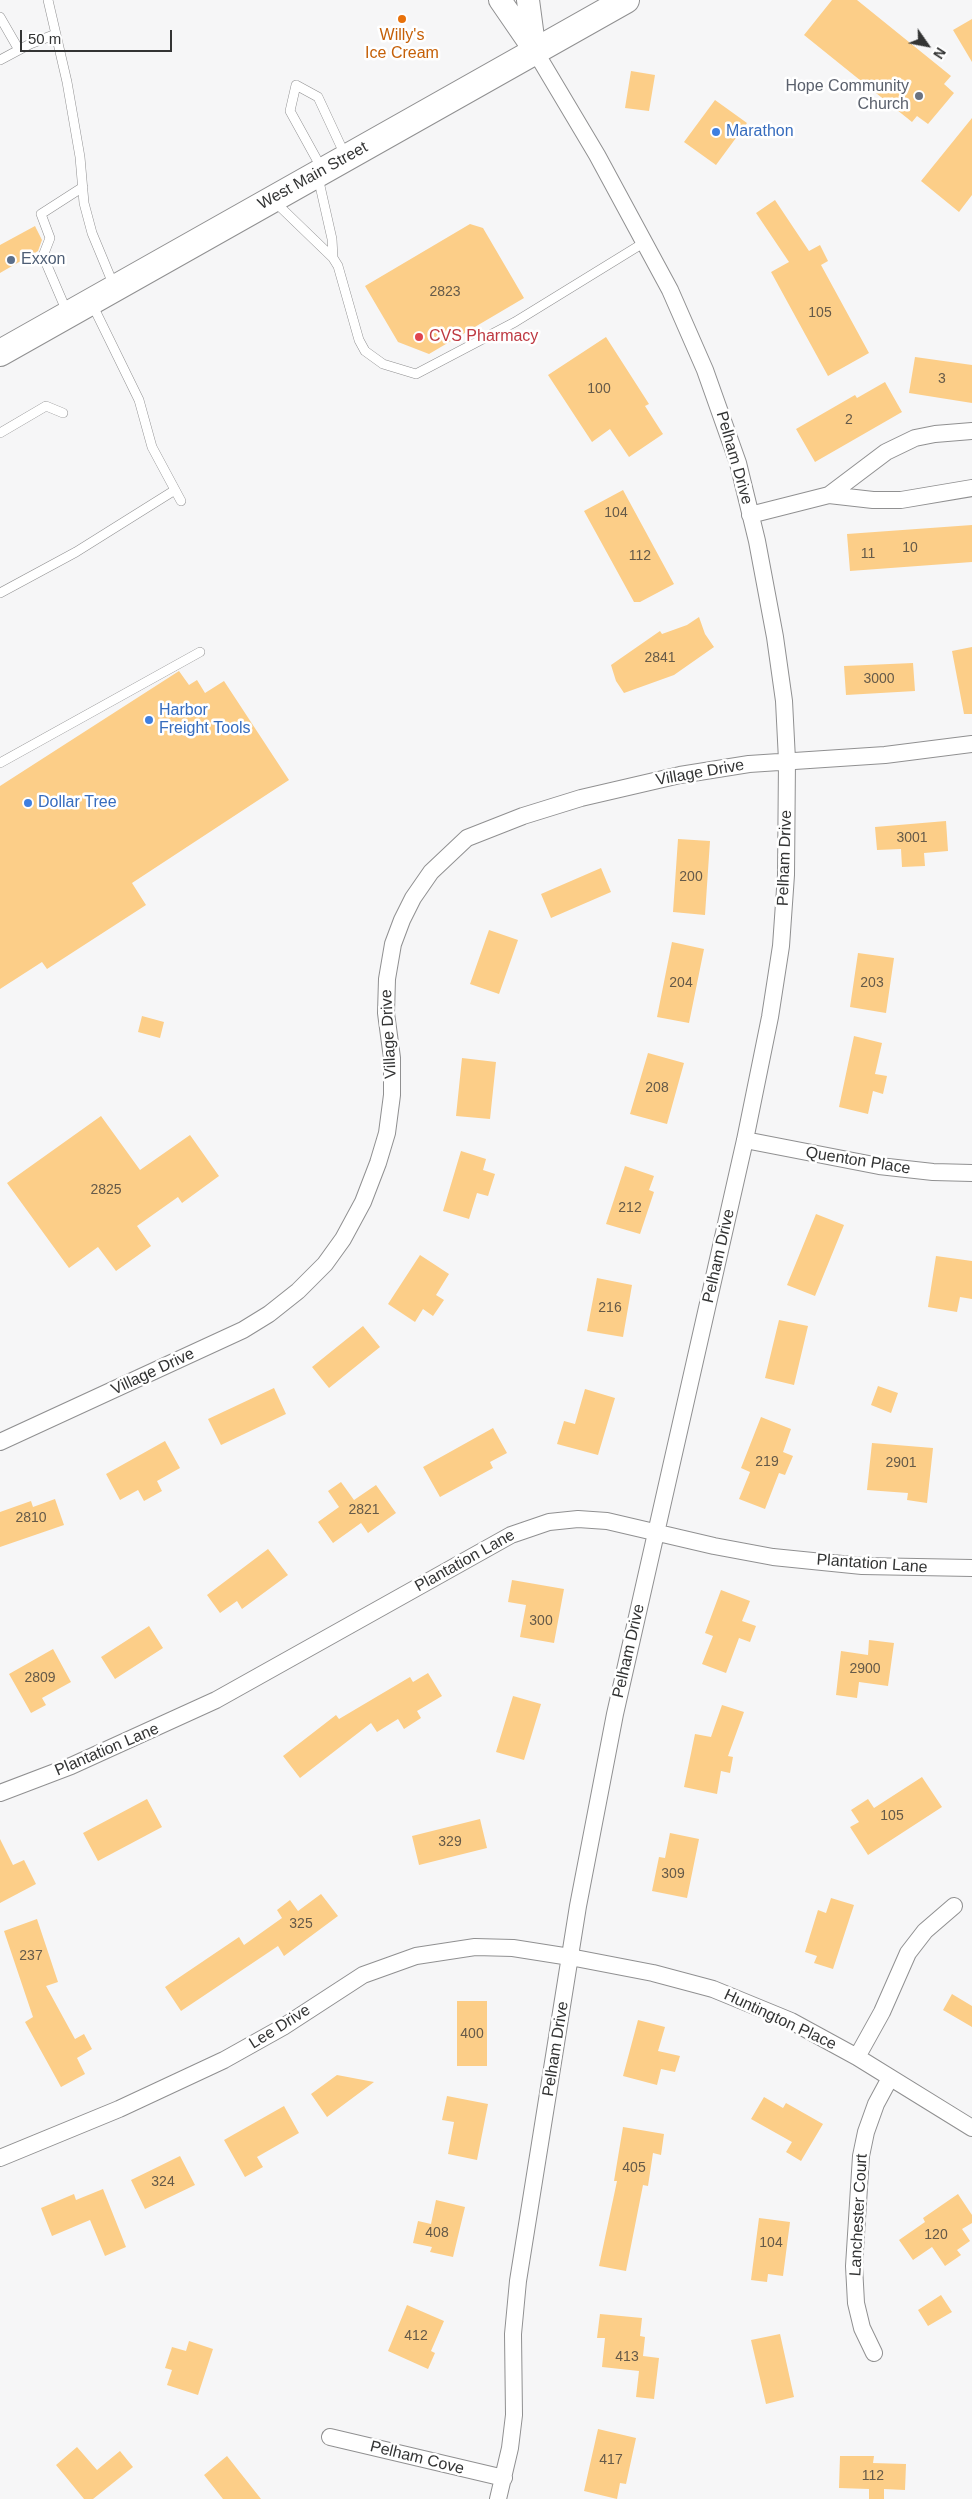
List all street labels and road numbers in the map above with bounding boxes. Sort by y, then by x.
street label: West Main Street [255,138,371,214]
street label: Pelham Drive [712,409,756,507]
street label: Village Drive [654,756,746,790]
street label: Pelham Drive [774,810,796,906]
street label: Village Drive [377,989,401,1079]
street label: Quenton Place [804,1143,912,1179]
street label: Pelham Drive [699,1207,739,1305]
street label: Village Drive [108,1344,198,1400]
street label: Plantation Lane [412,1526,518,1596]
street label: Plantation Lane [816,1551,928,1577]
street label: Pelham Drive [609,1602,649,1700]
street label: Plantation Lane [52,1719,162,1781]
street label: Huntington Place [721,1986,839,2054]
street label: Pelham Drive [539,2000,573,2098]
street label: Lee Drive [246,2001,314,2053]
street label: Lanchester Court [846,2153,872,2277]
street label: Pelham Cove [368,2437,466,2479]

